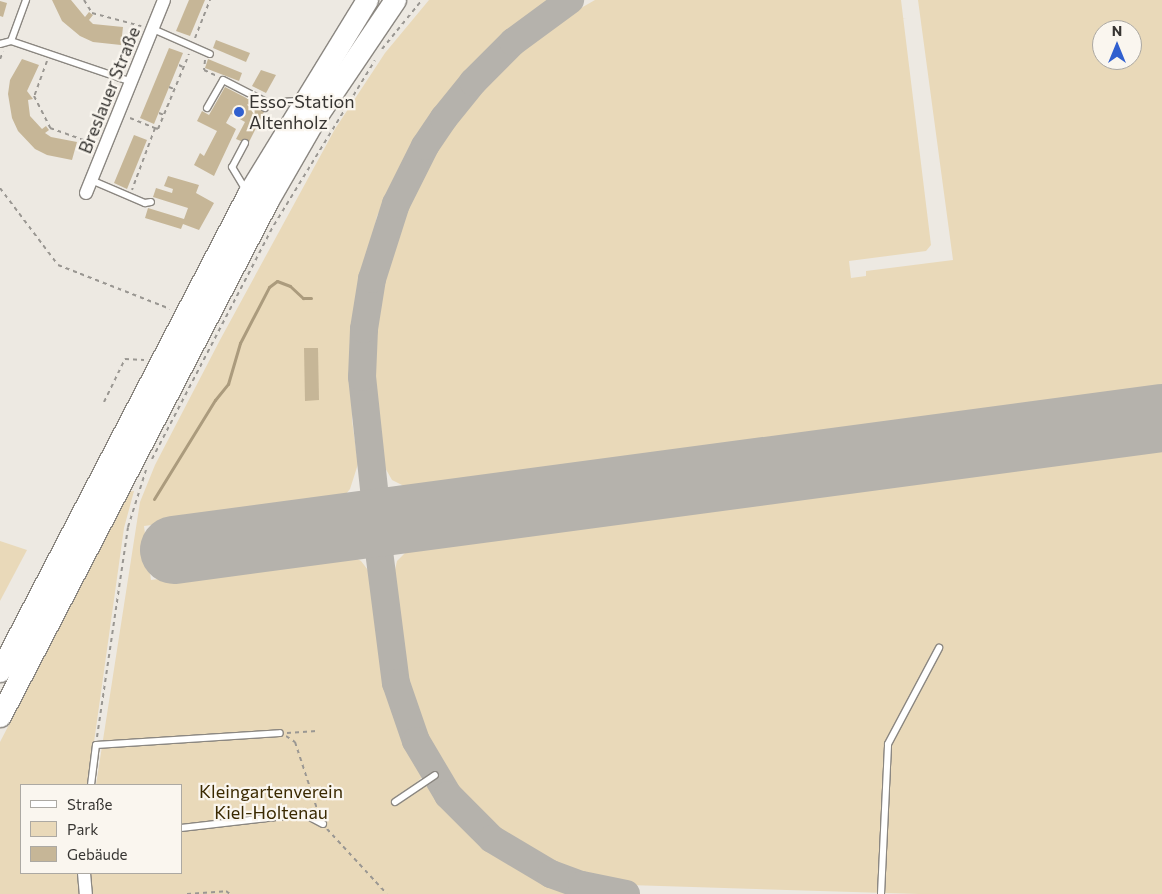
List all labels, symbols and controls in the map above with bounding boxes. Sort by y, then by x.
north arrow [1092,20,1142,70]
text: N [1112,22,1122,39]
street label: Breslauer Straße [74,23,144,157]
place label: Esso-Station Altenholz [249,91,355,134]
marker: Esso-Station Altenholz [233,106,245,118]
park label: Kleingartenverein Kiel-Holtenau [199,781,343,824]
legend [20,784,182,874]
text: Straße [67,795,113,813]
text: Park [67,820,98,838]
text: Gebäude [67,845,128,863]

